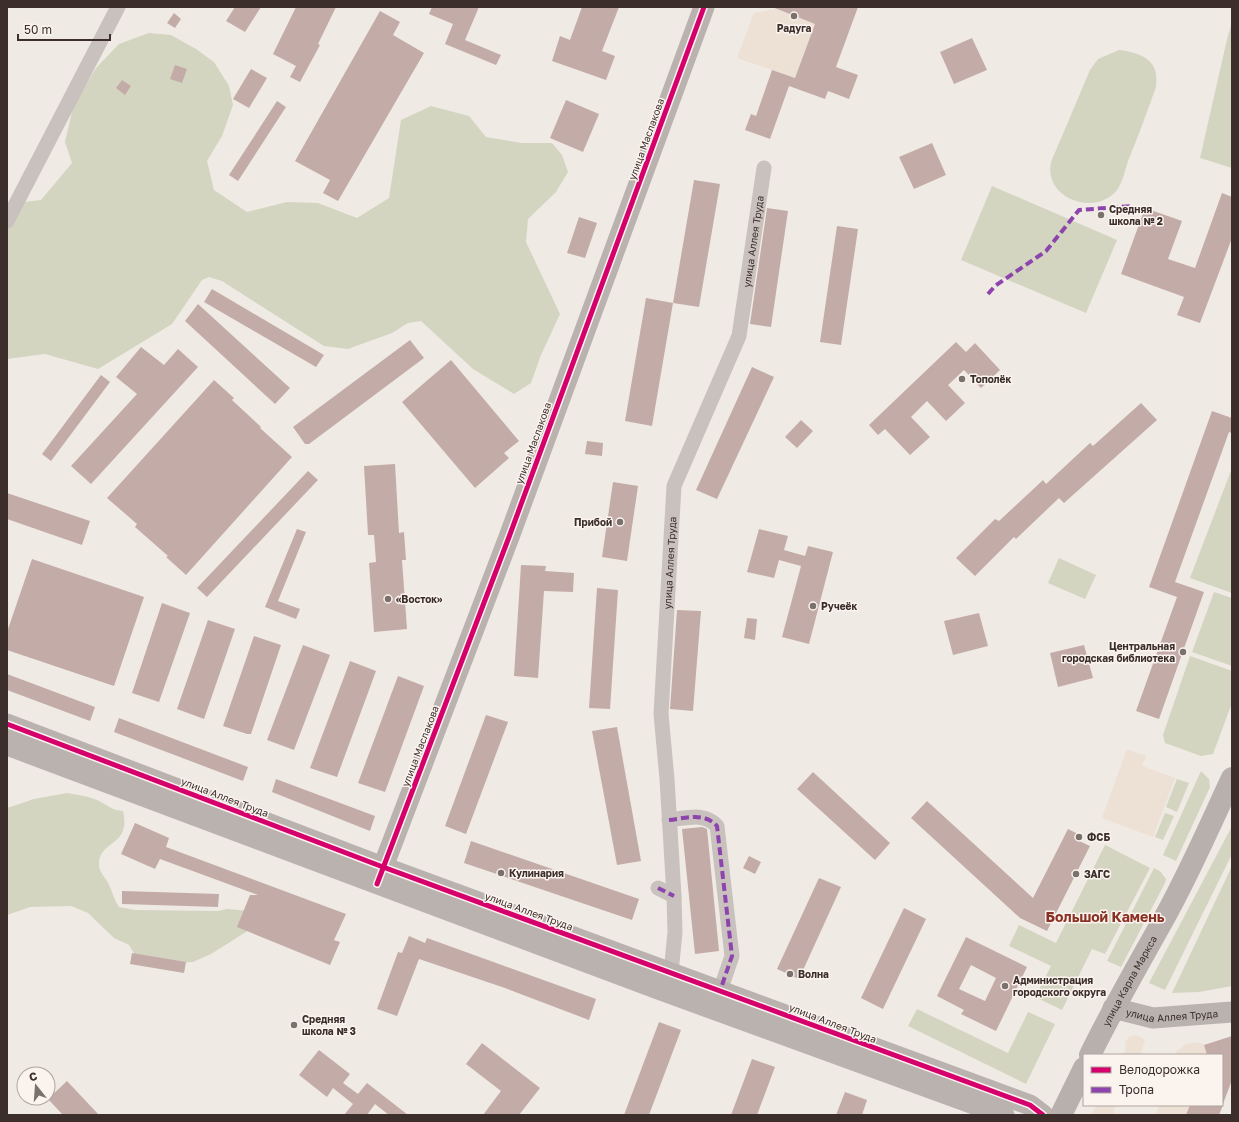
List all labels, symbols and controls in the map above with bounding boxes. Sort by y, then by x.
marker: Радуга [789,11,799,21]
scale bar [18,16,110,42]
text: 50 m [24,22,52,37]
place label: Радуга [777,22,811,34]
street label: улица Маслакова [626,97,666,181]
street label: улица Аллея Труда [740,195,766,288]
place label: Средняя школа № 2 [1109,203,1163,227]
marker: Средняя школа № 2 [1096,210,1106,220]
place label: Тополёк [970,373,1011,385]
marker: Тополёк [957,374,967,384]
street label: улица Маслакова [513,401,553,485]
place label: Прибой [574,516,612,528]
street label: улица Аллея Труда [661,516,678,610]
marker: Прибой [615,517,625,527]
place label: «Восток» [396,593,443,605]
marker: «Восток» [383,594,393,604]
place label: Ручеёк [821,600,858,612]
marker: Ручеёк [808,601,818,611]
place label: Центральная городская библиотека [1062,640,1175,664]
marker: Центральная городская библиотека [1178,647,1188,657]
street label: улица Маслакова [399,704,441,788]
street label: улица Аллея Труда [180,775,270,819]
place label: ФСБ [1087,831,1110,843]
marker: ФСБ [1074,832,1084,842]
place label: Кулинария [509,867,564,879]
marker: Кулинария [496,868,506,878]
place label: ЗАГС [1084,868,1110,880]
marker: ЗАГС [1071,869,1081,879]
street label: улица Аллея Труда [483,890,575,932]
district label: Большой Камень [1046,908,1165,925]
street label: улица Карла Маркса [1100,933,1159,1028]
place label: Волна [798,968,829,980]
marker: Волна [785,969,795,979]
place label: Администрация городского округа [1013,974,1106,998]
marker: Администрация городского округа [1000,981,1010,991]
street label: улица Аллея Труда [788,1001,878,1045]
street label: улица Аллея Труда [1125,1005,1218,1024]
place label: Средняя школа № 3 [302,1013,356,1037]
marker: Средняя школа № 3 [289,1020,299,1030]
legend [1083,1054,1223,1106]
text: Велодорожка [1119,1062,1200,1077]
north arrow [16,1066,56,1106]
text: С [27,1069,39,1083]
text: Тропа [1119,1082,1154,1097]

